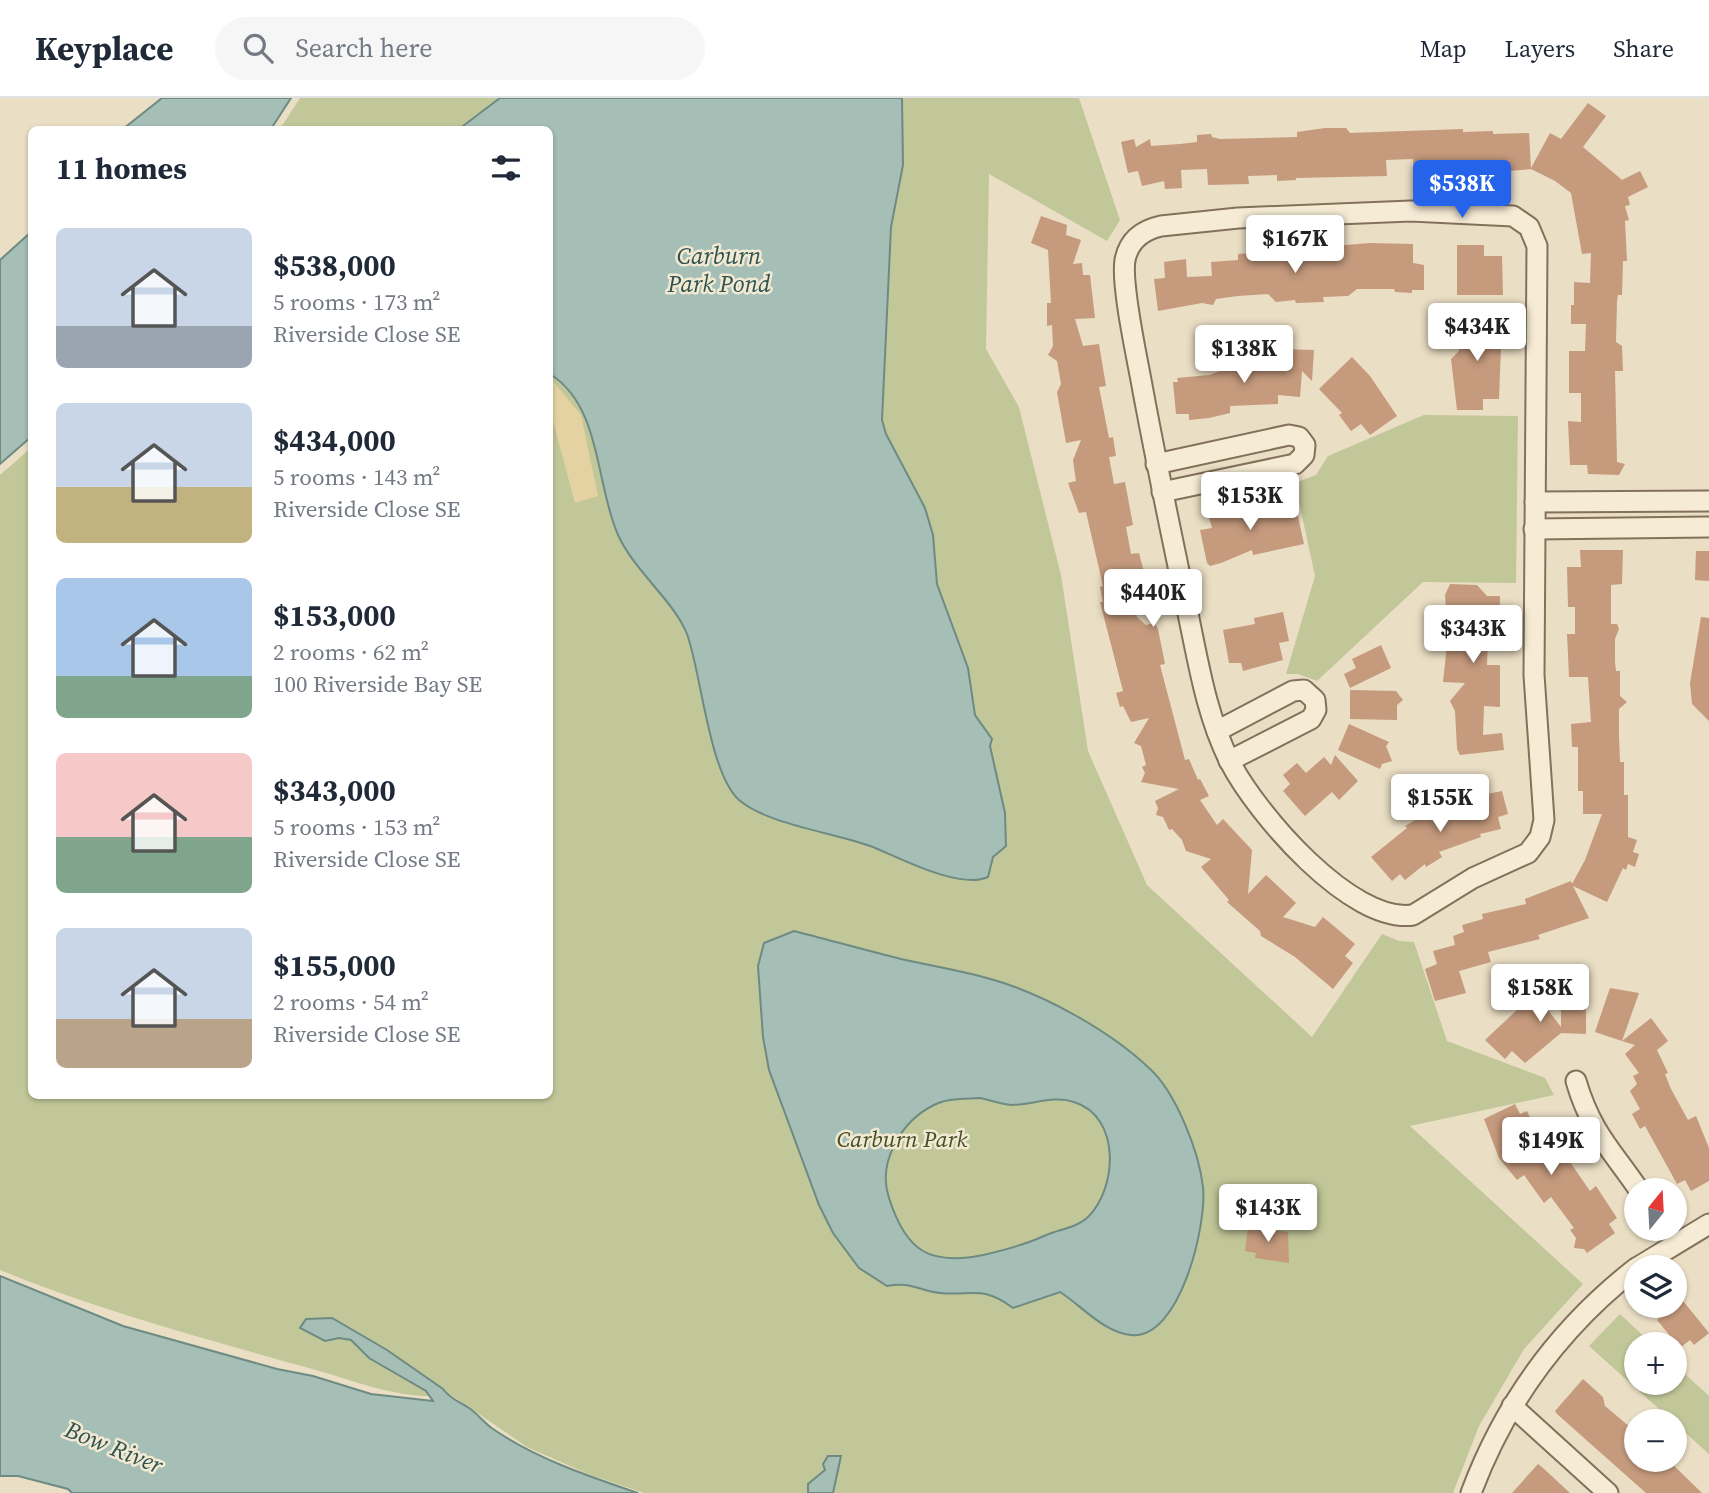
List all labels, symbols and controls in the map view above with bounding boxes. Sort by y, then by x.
search box [215,17,705,80]
text: Keyplace [35,26,173,71]
icon: search [239,29,277,67]
text: Search here [295,30,433,66]
text: Map [1420,32,1467,65]
text: Layers [1505,32,1575,65]
text: Share [1613,32,1674,65]
text: 11 homes [56,148,187,189]
icon: filters [487,149,525,187]
pin: $538K [1413,160,1511,220]
text: $538K [1429,167,1495,199]
pin: $167K [1246,216,1344,275]
text: $167K [1262,222,1328,254]
water label: Carburn Park Pond [667,239,771,300]
text: $538,000 [273,245,396,286]
icon: home [112,256,196,340]
text: 5 rooms · 173 m² [273,286,440,318]
pin: $434K [1428,303,1526,363]
text: $434K [1444,310,1510,342]
text: Riverside Close SE [273,318,460,350]
pin: $138K [1195,326,1293,385]
text: $138K [1211,332,1277,364]
text: $434,000 [273,420,396,461]
icon: home [112,431,196,515]
text: 5 rooms · 143 m² [273,461,440,493]
pin: $153K [1201,472,1299,532]
text: $153K [1217,479,1283,511]
text: Riverside Close SE [273,493,460,525]
pin: $440K [1104,570,1202,629]
text: $440K [1120,576,1186,608]
text: $153,000 [273,595,396,636]
icon: home [112,606,196,690]
pin: $343K [1424,606,1522,665]
text: $343K [1440,612,1506,644]
text: 2 rooms · 62 m² [273,636,429,668]
text: 100 Riverside Bay SE [273,668,482,700]
text: $343,000 [273,770,396,811]
pin: $155K [1391,774,1489,834]
icon: home [112,781,196,865]
text: $155K [1407,781,1473,813]
text: 5 rooms · 153 m² [273,811,440,843]
text: Riverside Close SE [273,843,460,875]
text: $155,000 [273,945,396,986]
icon: home [112,956,196,1040]
pin: $158K [1491,964,1589,1024]
text: $158K [1507,971,1573,1003]
text: 2 rooms · 54 m² [273,986,429,1018]
text: Riverside Close SE [273,1018,460,1050]
pin: $149K [1502,1118,1600,1177]
park label: Carburn Park [837,1123,967,1155]
text: $149K [1518,1124,1584,1156]
north arrow [1624,1178,1687,1241]
map controls [1624,1178,1687,1472]
pin: $143K [1219,1184,1317,1244]
text: $143K [1235,1191,1301,1223]
button: layers [1624,1255,1687,1318]
button: + [1624,1332,1687,1395]
button: − [1624,1409,1687,1472]
water label: Bow River [59,1412,169,1482]

